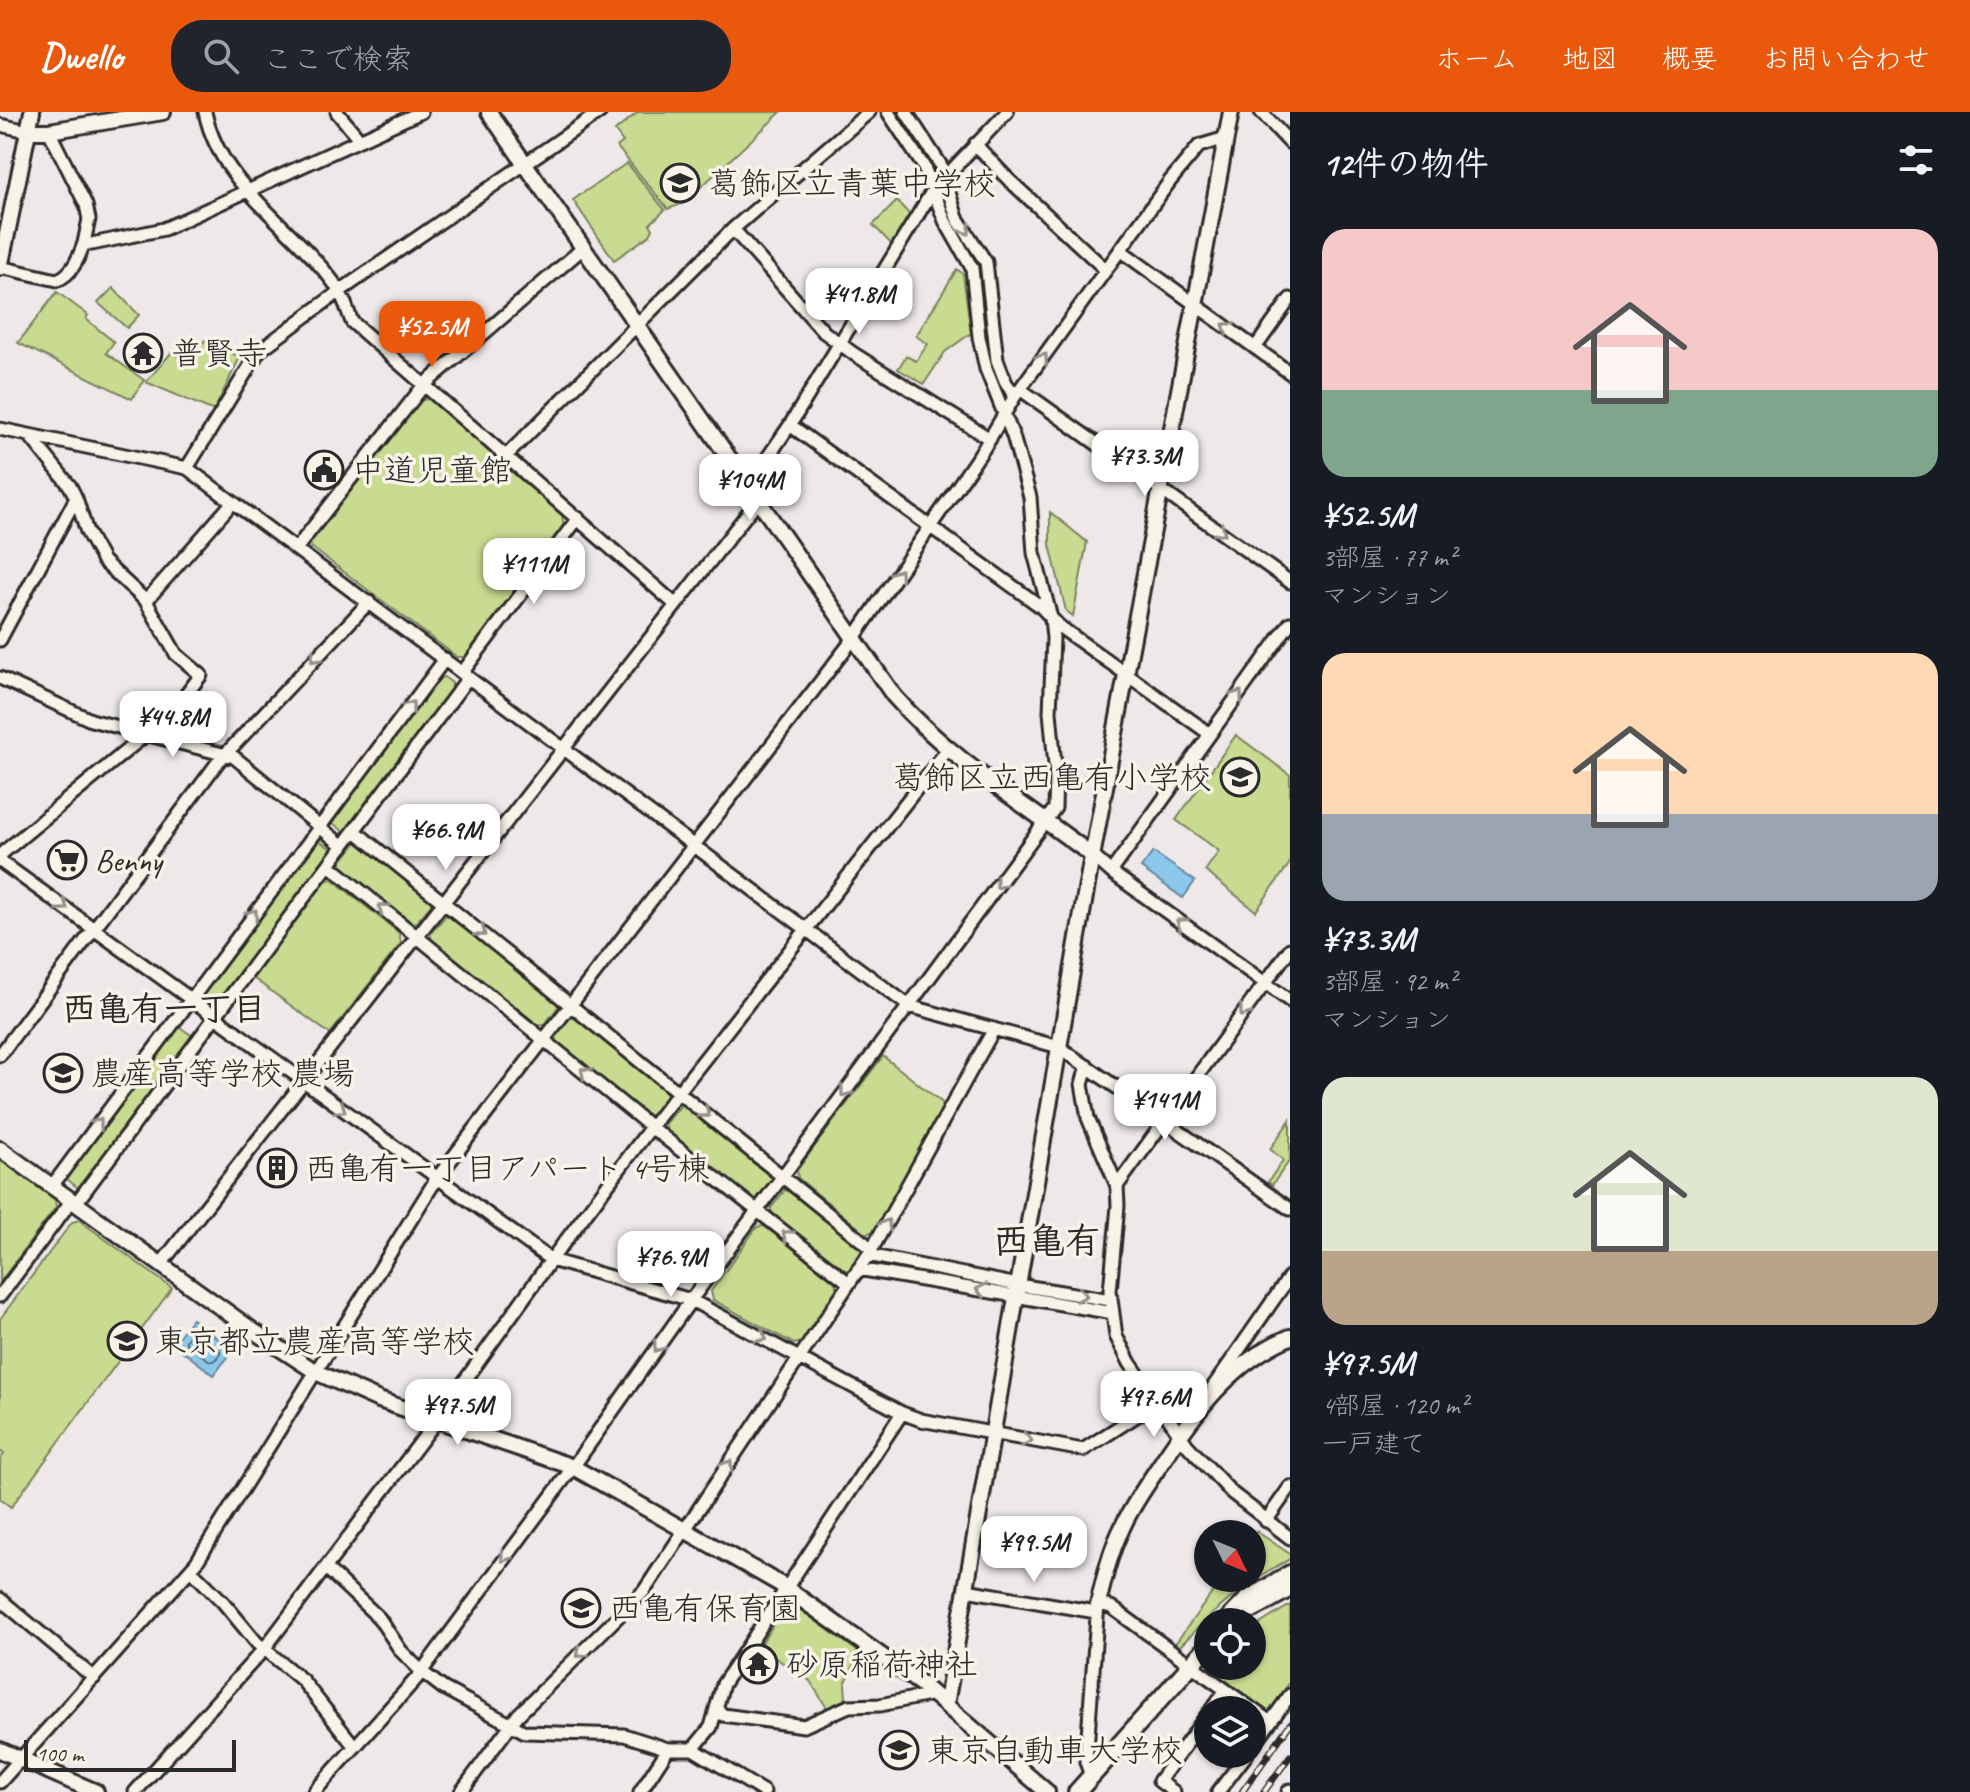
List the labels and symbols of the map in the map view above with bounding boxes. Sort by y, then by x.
school or university icon: 葛飾区立青葉中学校 [659,162,701,204]
place label: 葛飾区立青葉中学校 [708,163,996,204]
one-way arrow [956,222,971,236]
pin: ¥41.8M [794,268,924,336]
pin: ¥52.5M [367,301,497,369]
one-way arrow [1221,323,1236,337]
temple icon: 普賢寺 [122,332,164,374]
place label: 普賢寺 [171,333,267,374]
one-way arrow [1033,352,1047,367]
pin: ¥73.3M [1080,430,1210,498]
public building icon: 中道児童館 [303,449,345,491]
place label: 中道児童館 [352,450,512,491]
pin: ¥104M [694,454,806,522]
one-way arrow [1212,521,1226,536]
pin: ¥111M [478,538,590,606]
one-way arrow [888,568,903,582]
one-way arrow [309,649,324,663]
one-way arrow [1229,690,1243,704]
pin: ¥44.8M [108,691,238,759]
one-way arrow [400,701,414,715]
school or university icon: 葛飾区立西亀有小学校 [1219,756,1261,798]
place label: 葛飾区立西亀有小学校 [892,757,1212,798]
pin: ¥66.9M [381,804,511,872]
supermarket icon: Benny [46,839,88,881]
place label: Benny [95,840,165,881]
one-way arrow [996,875,1010,889]
one-way arrow [55,896,69,911]
one-way arrow [378,903,392,918]
one-way arrow [244,909,258,923]
one-way arrow [1176,918,1190,933]
one-way arrow [472,922,486,937]
district label: 西亀有一丁目 [62,987,266,1030]
one-way arrow [1240,1004,1254,1018]
school or university icon: 農産高等学校 農場 [42,1052,84,1094]
place label: 農産高等学校 農場 [91,1053,355,1094]
one-way arrow [579,1067,594,1082]
pin: ¥141M [1109,1074,1221,1142]
one-way arrow [841,1084,855,1098]
one-way arrow [333,1099,347,1113]
one-way arrow [696,1103,710,1118]
one-way arrow [88,1117,103,1132]
building icon: 西亀有一丁目アパート 4号棟 [256,1147,298,1189]
place label: 西亀有一丁目アパート 4号棟 [305,1148,709,1189]
one-way arrow [876,1218,892,1233]
district label: 西亀有 [993,1218,1101,1264]
one-way arrow [782,1230,796,1245]
pin: ¥76.9M [606,1231,736,1299]
one-way arrow [974,1283,988,1300]
one-way arrow [1075,1286,1089,1303]
school or university icon: 東京都立農産高等学校 [106,1320,148,1362]
place label: 東京都立農産高等学校 [155,1321,475,1362]
one-way arrow [753,1327,767,1343]
one-way arrow [653,1338,668,1353]
pin: ¥97.6M [1089,1371,1219,1439]
pin: ¥97.5M [393,1379,523,1447]
one-way arrow [1020,1430,1034,1447]
one-way arrow [718,1459,733,1473]
pin: ¥99.5M [969,1516,1099,1584]
north arrow [1194,1520,1266,1592]
one-way arrow [501,1549,515,1563]
school or university icon: 西亀有保育園 [560,1587,602,1629]
place label: 西亀有保育園 [609,1588,801,1629]
one-way arrow [576,1643,590,1658]
temple icon: 砂原稲荷神社 [737,1643,779,1685]
place label: 砂原稲荷神社 [786,1644,978,1685]
school or university icon: 東京自動車大学校 [878,1729,920,1771]
place label: 東京自動車大学校 [927,1730,1183,1771]
scale bar [24,1736,236,1772]

